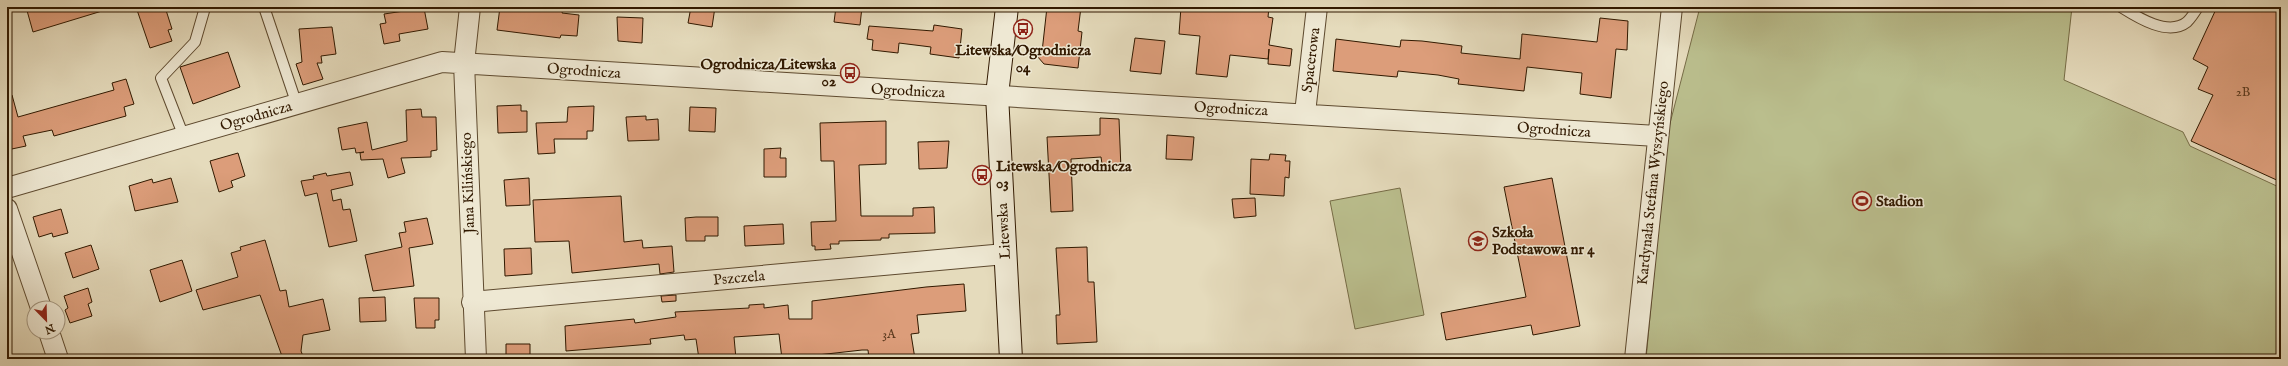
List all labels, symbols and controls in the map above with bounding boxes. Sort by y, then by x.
bus stop icon: Litewska/Ogrodnicza 04 [1012,18,1034,40]
street label: Spacerowa [1298,26,1324,94]
place label: Litewska/Ogrodnicza 04 [955,41,1091,77]
place label: Ogrodnicza/Litewska 02 [701,55,837,91]
street label: Ogrodnicza [546,59,622,83]
bus stop icon: Ogrodnicza/Litewska 02 [839,62,861,84]
street label: Ogrodnicza [871,80,946,102]
street label: Kardynała Stefana Wyszyńskiego [1633,80,1673,286]
house number: 2B [2236,84,2251,101]
street label: Ogrodnicza [218,97,295,135]
street label: Ogrodnicza [1194,98,1269,120]
street label: Ogrodnicza [1516,118,1592,142]
street label: Jana Kilińskiego [457,132,479,236]
place label: Litewska/Ogrodnicza 03 [996,157,1132,193]
bus stop icon: Litewska/Ogrodnicza 03 [971,164,993,186]
sports icon: Stadion [1851,190,1873,212]
place label: Stadion [1876,192,1923,211]
street label: Litewska [993,202,1015,260]
place label: Szkoła Podstawowa nr 4 [1492,223,1595,259]
school or university icon: Szkoła Podstawowa nr 4 [1467,230,1489,252]
street label: Pszczela [712,266,766,290]
north arrow [26,300,66,340]
text: N [42,320,58,337]
house number: 3A [882,326,897,343]

